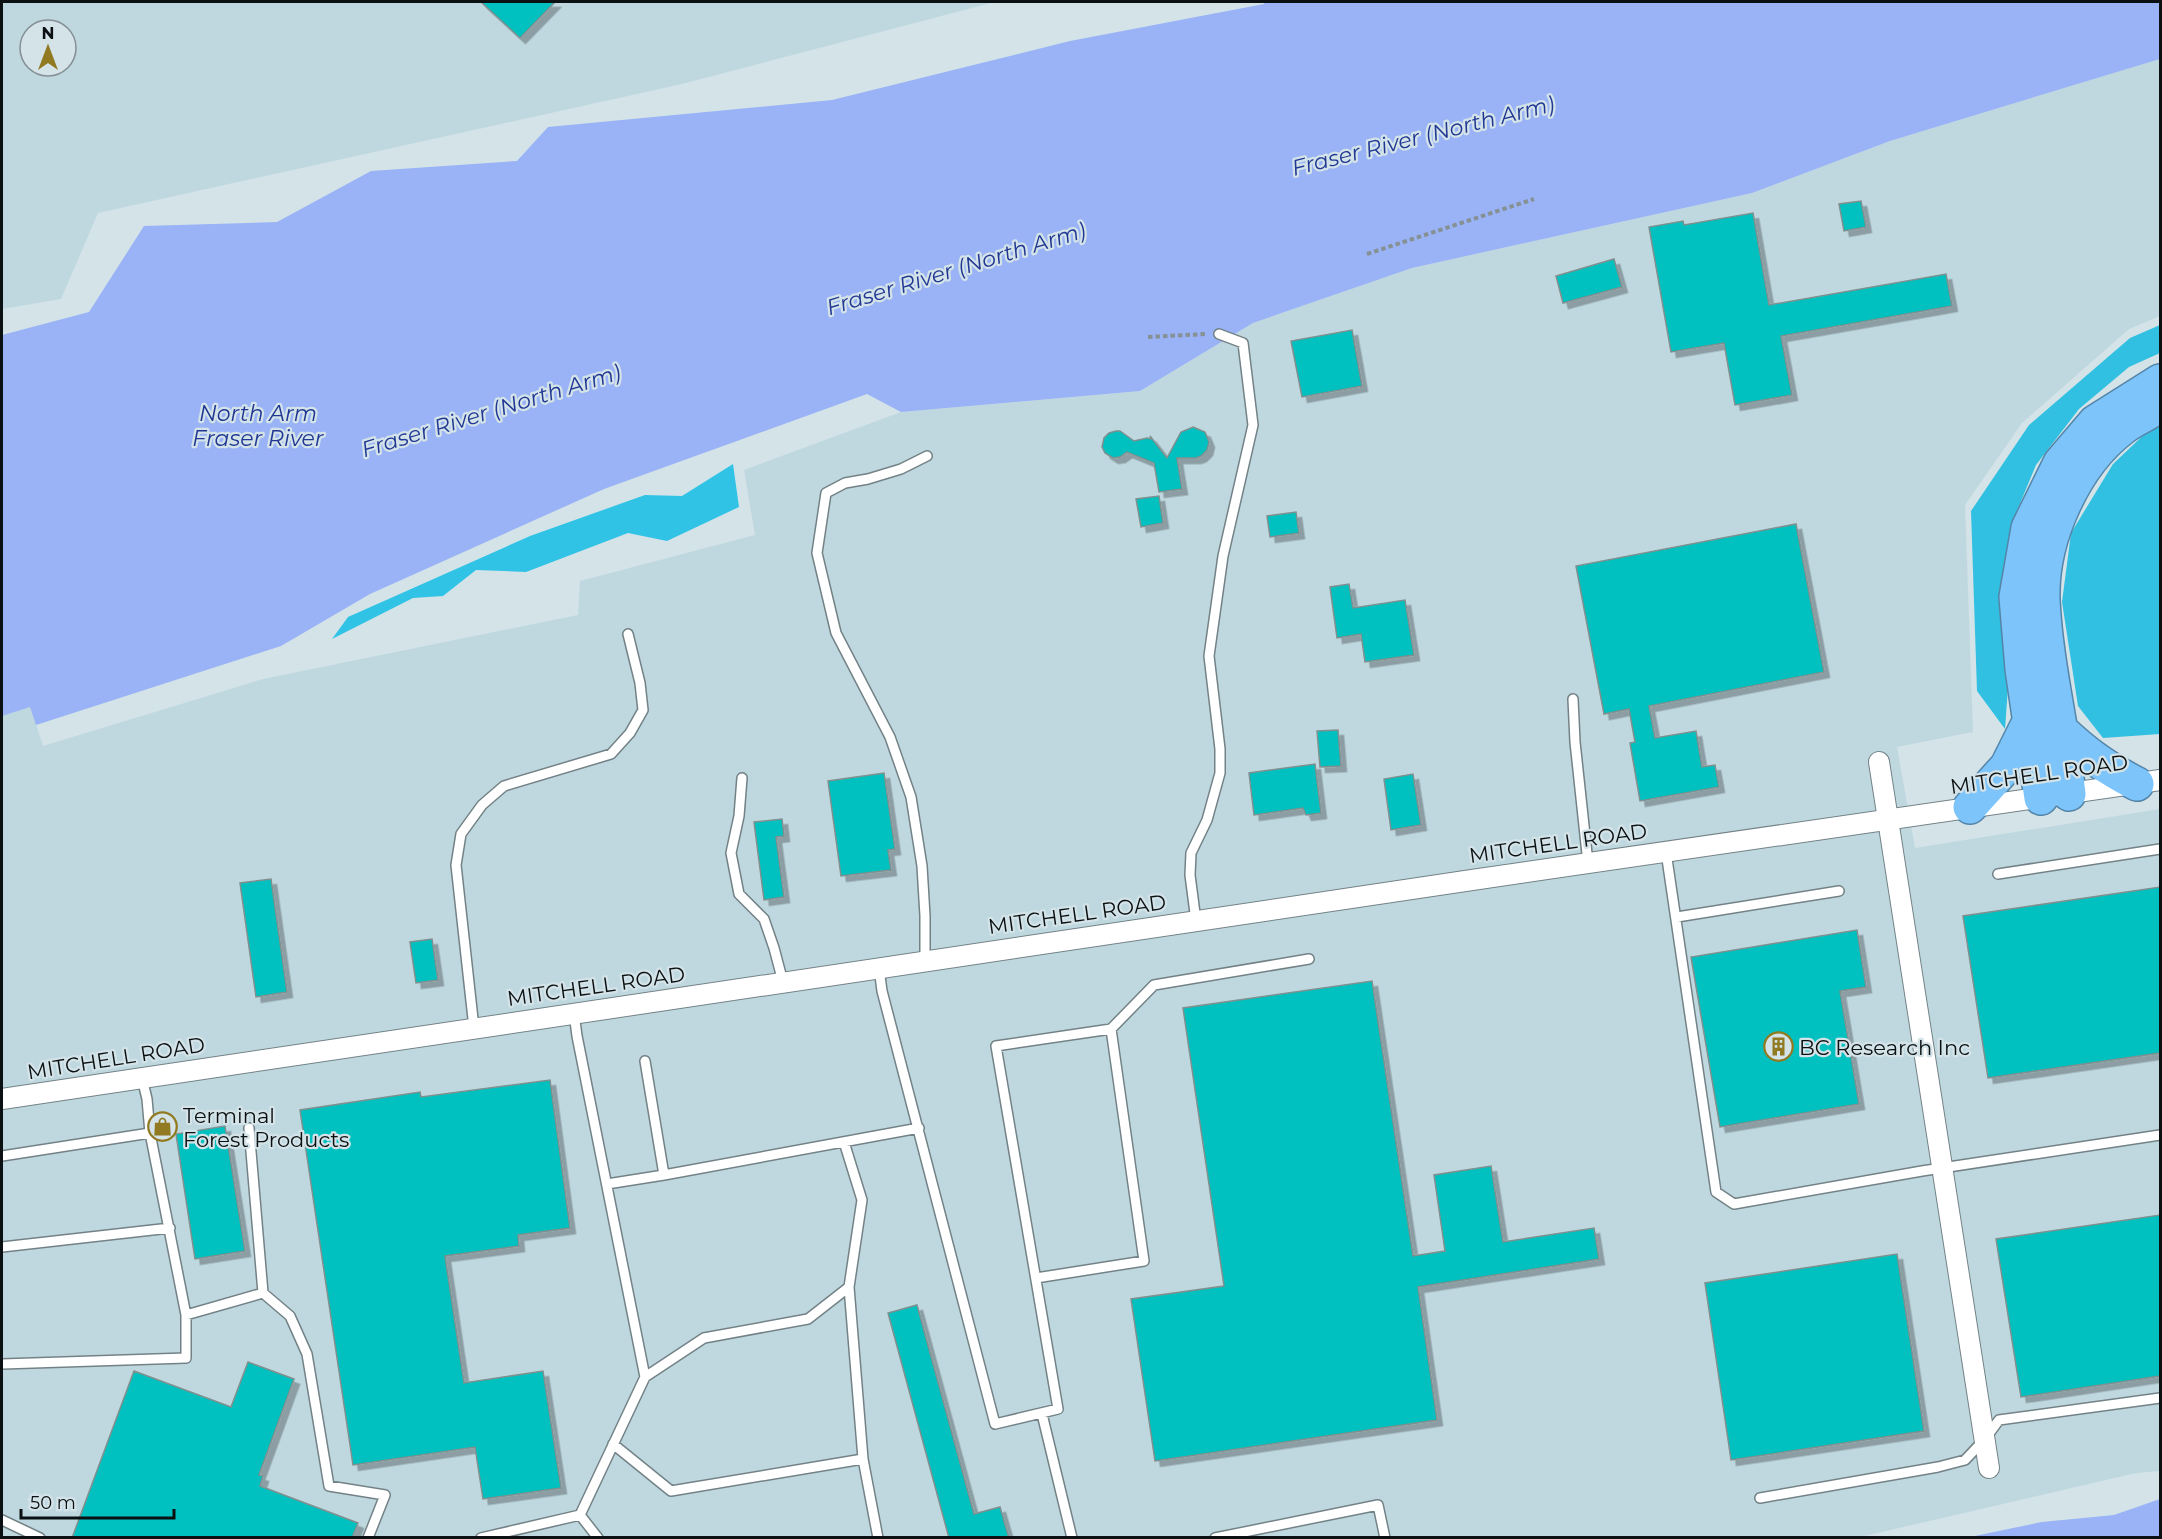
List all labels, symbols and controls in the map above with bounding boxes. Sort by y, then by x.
north arrow [18,18,78,78]
text: N [42,24,54,43]
water label: Fraser River (North Arm) [1289,90,1557,182]
water label: Fraser River (North Arm) [823,217,1089,321]
water label: Fraser River (North Arm) [358,359,624,463]
water label: North Arm Fraser River [192,400,325,452]
street label: MITCHELL ROAD [1948,749,2130,799]
street label: MITCHELL ROAD [1467,818,1649,868]
street label: MITCHELL ROAD [986,889,1168,939]
street label: MITCHELL ROAD [505,961,687,1011]
building icon: BC Research Inc [1762,1031,1794,1063]
street label: MITCHELL ROAD [25,1032,207,1084]
place label: BC Research Inc [1799,1035,1970,1060]
place label: Terminal Forest Products [183,1103,349,1152]
shop icon: Terminal Forest Products [146,1111,178,1143]
scale bar [21,1482,174,1520]
text: 50 m [30,1492,76,1514]

